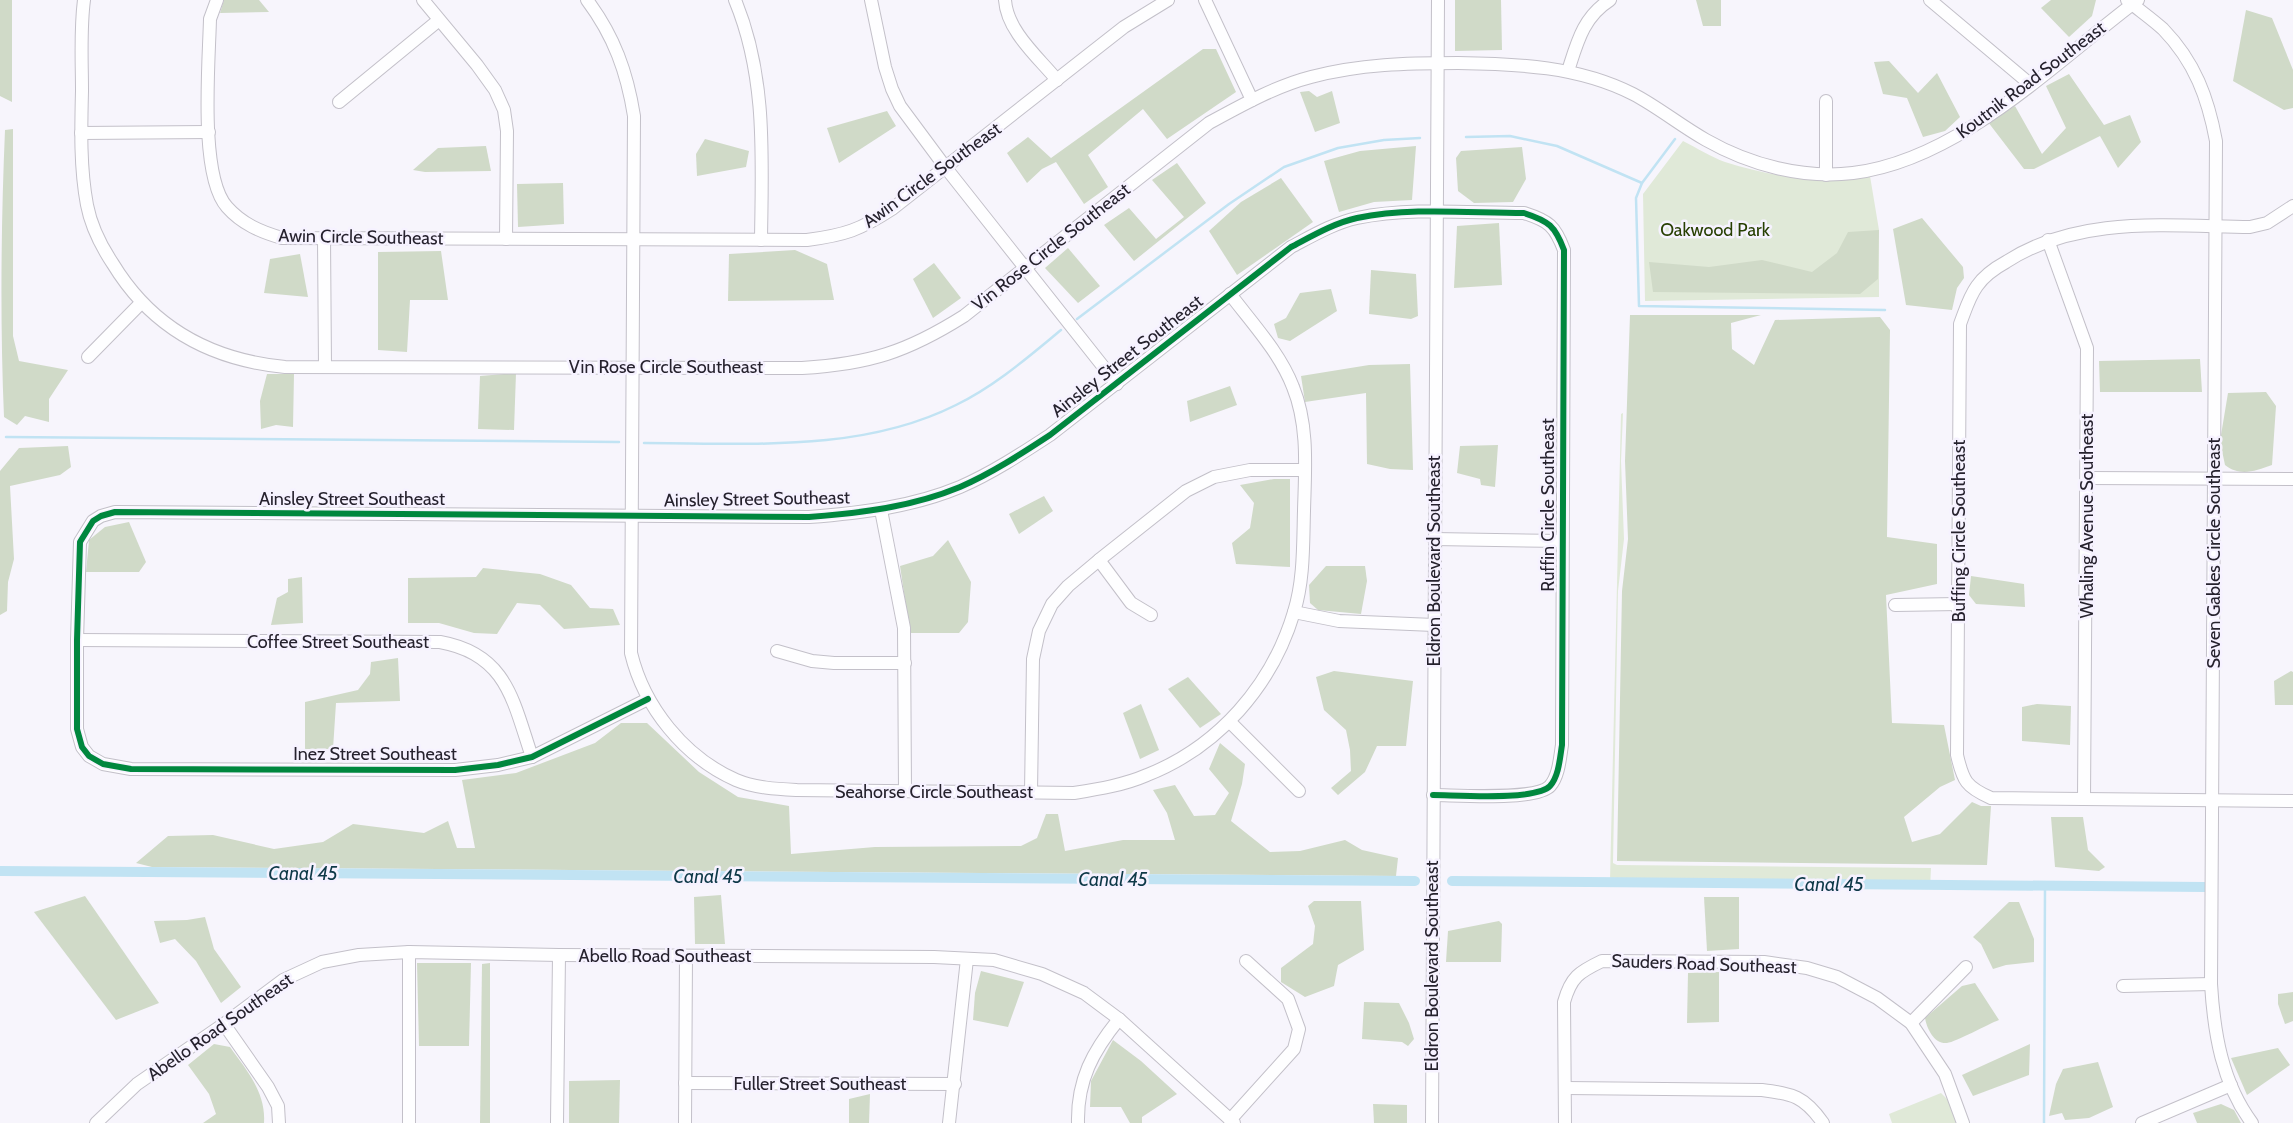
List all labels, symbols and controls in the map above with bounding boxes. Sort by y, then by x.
street label: Koutnik Road Southeast [1952,17,2110,143]
street label: Awin Circle Southeast [859,118,1005,232]
street label: Vin Rose Circle Southeast [968,178,1134,316]
park label: Oakwood Park [1660,219,1771,241]
street label: Awin Circle Southeast [278,225,444,249]
street label: Ainsley Street Southeast [1047,290,1207,422]
street label: Vin Rose Circle Southeast [569,356,763,378]
street label: Whaling Avenue Southeast [2076,414,2098,618]
street label: Ruffin Circle Southeast [1537,418,1559,592]
street label: Seven Gables Circle Southeast [2203,438,2225,668]
street label: Buffing Circle Southeast [1948,440,1970,622]
street label: Eldron Boulevard Southeast [1423,456,1445,666]
street label: Ainsley Street Southeast [664,486,850,512]
street label: Ainsley Street Southeast [259,488,445,510]
street label: Coffee Street Southeast [247,631,429,653]
street label: Inez Street Southeast [293,743,457,765]
street label: Seahorse Circle Southeast [835,781,1033,803]
street label: Eldron Boulevard Southeast [1421,861,1443,1071]
water label: Canal 45 [268,862,338,885]
water label: Canal 45 [673,865,743,888]
water label: Canal 45 [1078,868,1148,891]
water label: Canal 45 [1794,873,1864,896]
street label: Abello Road Southeast [579,945,751,967]
street label: Sauders Road Southeast [1611,950,1797,978]
street label: Abello Road Southeast [143,968,297,1086]
street label: Fuller Street Southeast [734,1073,906,1095]

